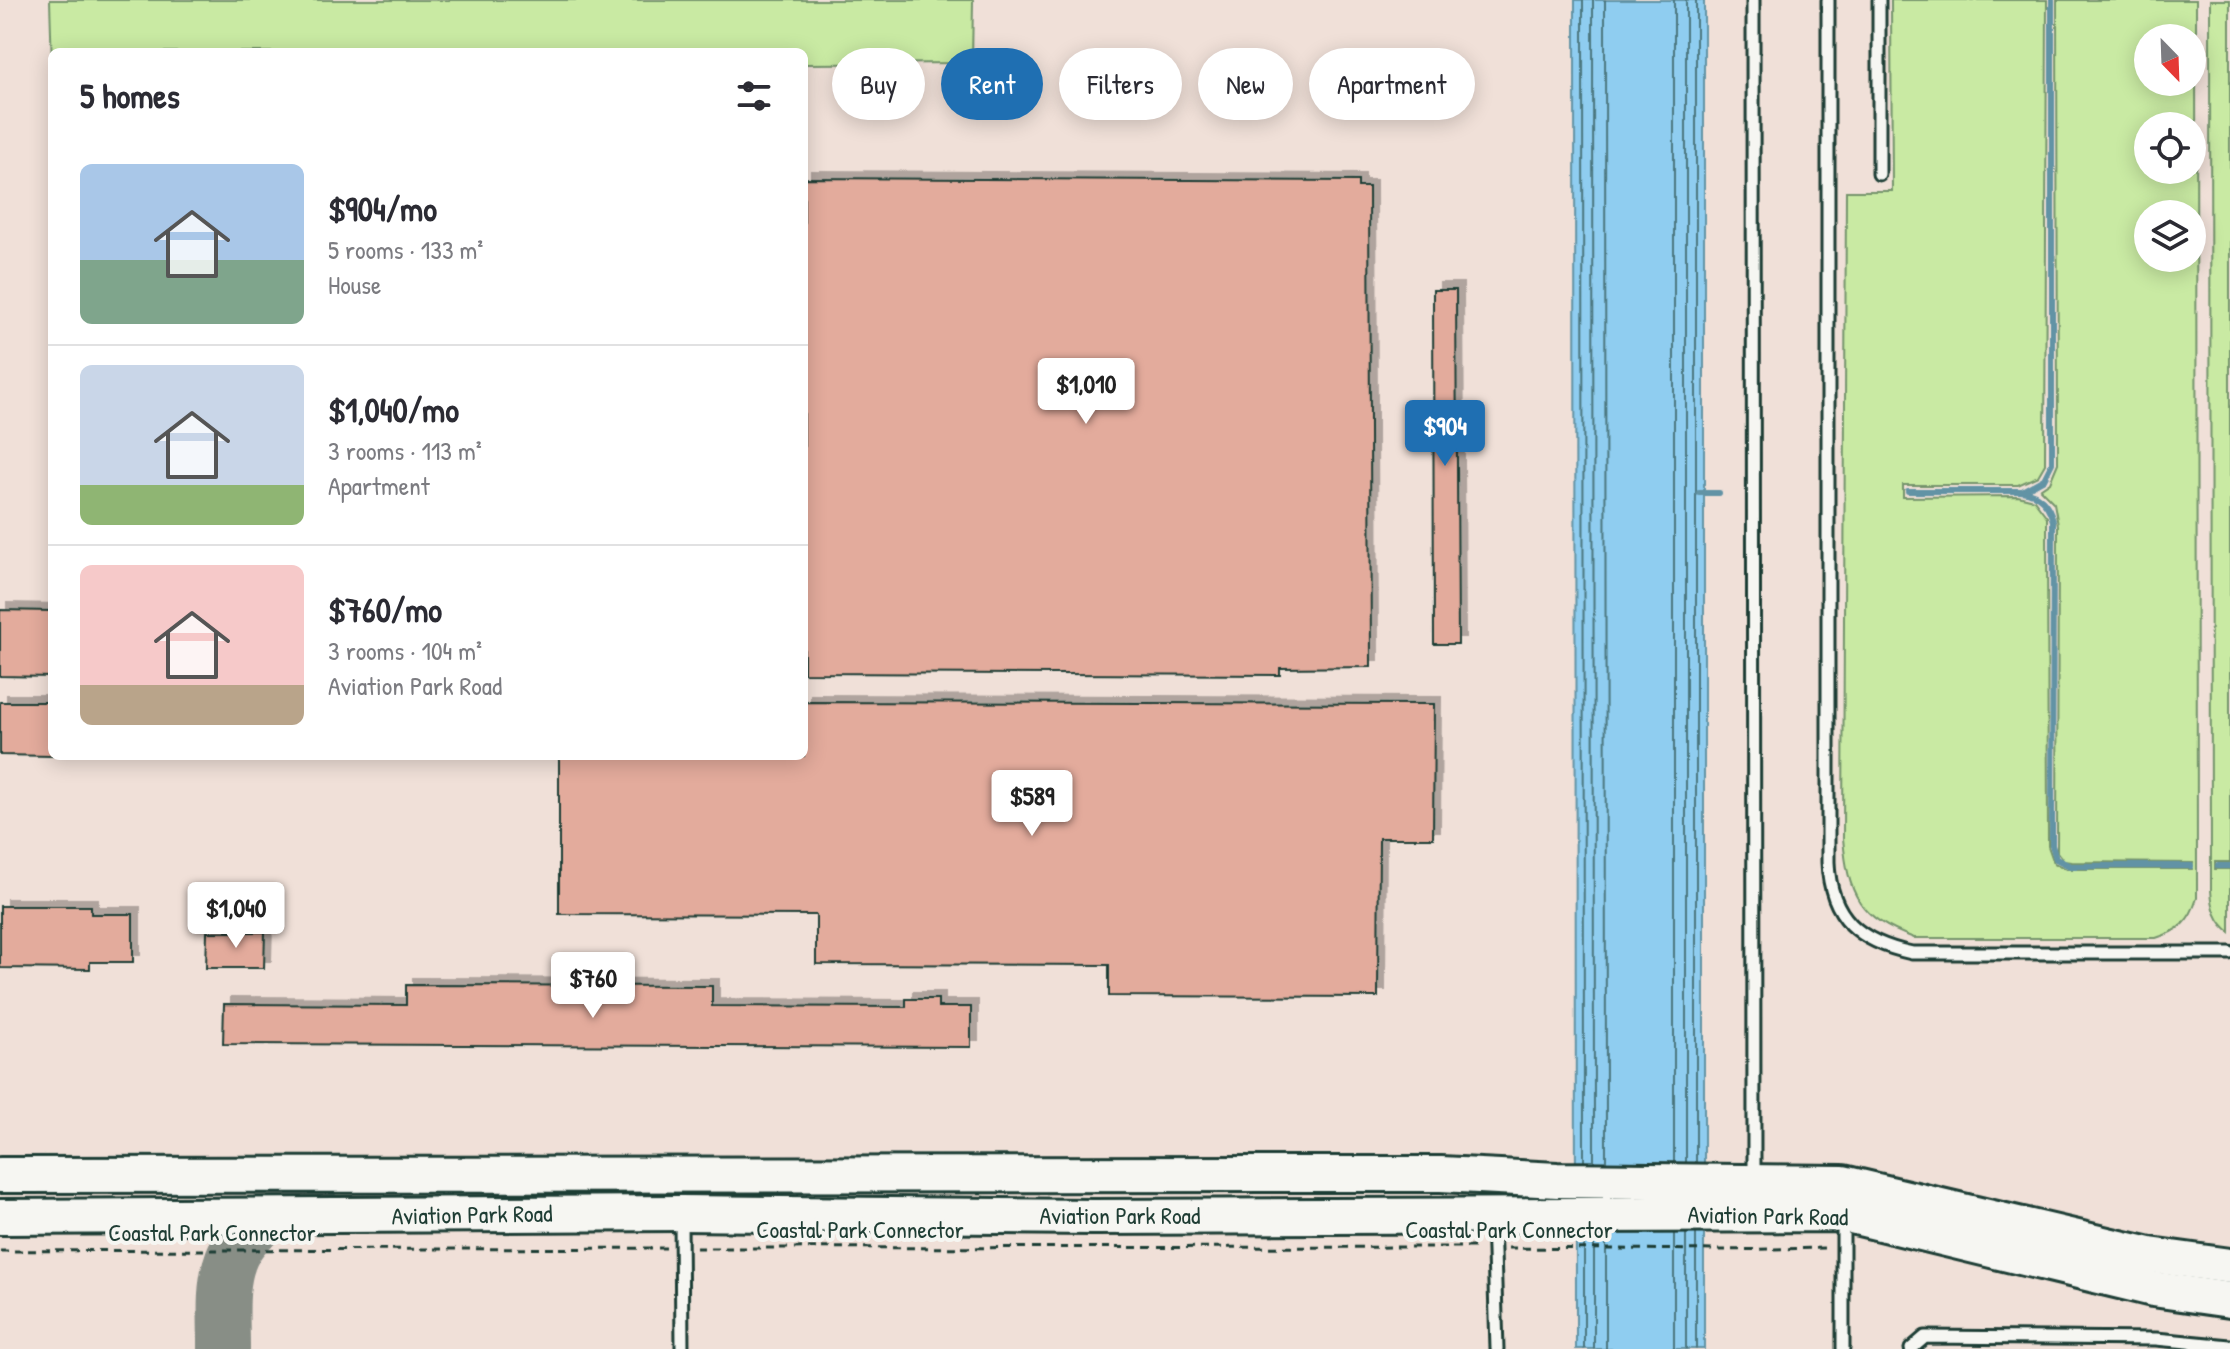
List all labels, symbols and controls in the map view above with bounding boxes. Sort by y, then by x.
north arrow [2134,24,2206,96]
map controls [2134,24,2206,272]
chip: Buy [832,48,925,120]
chip: Rent [941,48,1043,120]
chip: Filters [1059,48,1182,120]
chip: New [1198,48,1293,120]
chip: Apartment [1309,48,1475,120]
text: 5 homes [80,73,180,119]
icon: filters [732,74,776,118]
button: locate [2134,112,2206,184]
text: $904/mo [328,186,437,232]
icon: home [144,196,240,292]
button: layers [2134,200,2206,272]
text: 5 rooms · 133 m² [328,232,483,267]
text: House [328,267,381,302]
pin: $1,010 [1021,358,1151,426]
text: $1,010 [1056,366,1116,401]
text: $1,040/mo [328,387,459,433]
icon: home [144,397,240,493]
pin: $904 [1398,400,1492,468]
text: $904 [1423,408,1467,443]
text: 3 rooms · 113 m² [328,433,482,468]
text: Apartment [328,468,430,503]
text: $760/mo [328,587,442,633]
icon: home [144,597,240,693]
text: 3 rooms · 104 m² [328,633,482,668]
text: Aviation Park Road [328,668,502,703]
pin: $589 [985,770,1079,838]
text: $589 [1010,778,1054,813]
pin: $1,040 [171,882,301,950]
text: $1,040 [206,890,266,925]
pin: $760 [546,952,640,1020]
text: $760 [569,960,617,995]
street label: Aviation Park Road [391,1197,553,1231]
street label: Aviation Park Road [1687,1198,1849,1232]
street label: Aviation Park Road [1040,1199,1200,1231]
street label: Coastal Park Connector [756,1213,964,1245]
street label: Coastal Park Connector [1405,1213,1613,1245]
street label: Coastal Park Connector [108,1216,316,1248]

